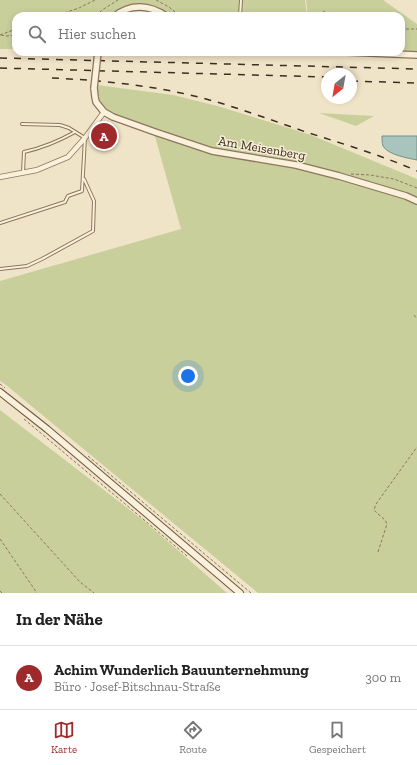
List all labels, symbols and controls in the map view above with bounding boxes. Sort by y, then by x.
search box [12,12,405,56]
icon: search [26,23,48,45]
text: Hier suchen [58,25,136,43]
north arrow [321,68,357,104]
pin: A [91,121,117,151]
street label: Am Meisenberg [217,133,307,163]
your location [178,366,198,386]
text: In der Nähe [16,609,103,629]
text: Achim Wunderlich Bauunternehmung [54,661,309,679]
text: A [25,670,33,685]
text: 300 m [365,670,401,685]
text: Büro · Josef-Bitschnau-Straße [54,679,221,694]
tab: Karte [51,719,77,756]
tab: Route [179,719,207,756]
tab: Gespeichert [309,719,366,756]

